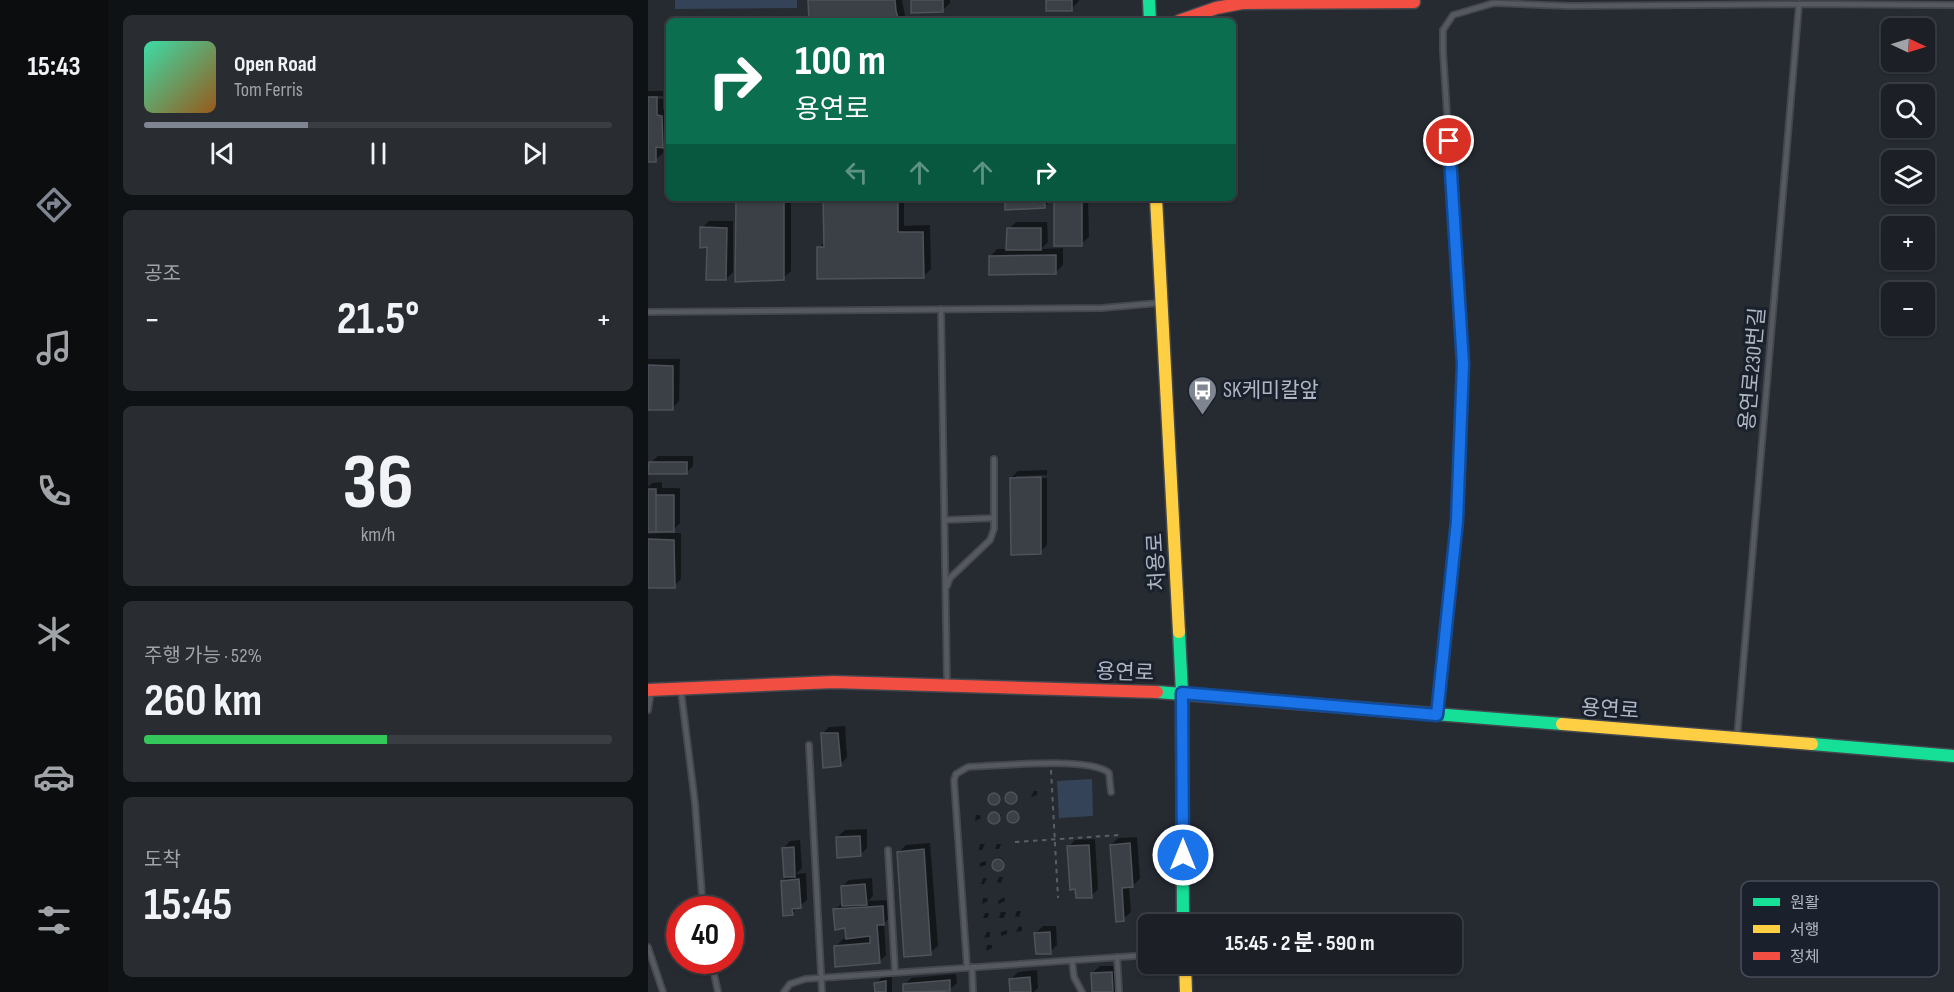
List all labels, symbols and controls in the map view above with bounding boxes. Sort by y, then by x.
north arrow [1881,18,1935,72]
map controls [1881,18,1935,336]
text: 100 m [795,36,886,87]
icon: right [696,42,774,120]
text: 15:43 [27,51,81,83]
text: Open Road [234,51,316,78]
text: Tom Ferris [234,78,303,102]
button: search [1881,84,1935,138]
text: 용연로 [795,94,870,126]
pin [1423,115,1474,166]
icon: arrive [1432,124,1465,157]
icon: previous [206,137,239,170]
icon: pause [362,137,395,170]
icon: next [518,137,551,170]
button: layers [1881,150,1935,204]
icon: left [840,156,873,189]
icon: ahead [903,156,936,189]
icon: ahead [966,156,999,189]
icon: right [1029,156,1062,189]
icon: directions [33,184,75,226]
button: + [1881,216,1935,270]
text: 공조 [144,262,181,286]
button: − [1881,282,1935,336]
text: 21.5° [337,292,419,347]
text: − [144,300,160,340]
text: + [596,300,612,340]
street label: 용연로230번길 [1735,306,1770,432]
icon: music [33,327,75,369]
bus stop icon: SK케미칼앞 [1186,374,1218,416]
place label: SK케미칼앞 [1223,378,1319,403]
text: 36 [342,437,414,530]
icon: phone [33,470,75,512]
text: km/h [361,523,395,547]
street label: 처용로 [1142,532,1170,592]
icon: climate [33,613,75,655]
text: 주행 가능 · 52% [144,644,262,668]
street label: 용연로 [1096,659,1154,686]
text: 260 km [144,674,262,729]
street label: 용연로 [1580,695,1640,724]
icon: car [33,756,75,798]
position arrow [1151,823,1215,887]
text: 도착 [144,848,181,872]
text: 15:45 [144,878,232,933]
legend [1741,881,1939,977]
text: 원활 [1790,894,1820,913]
speed limit sign: 40 [666,896,744,974]
icon: filters [33,899,75,941]
text: 서행 [1790,921,1819,940]
text: 15:45 · 2 분 · 590 m [1225,930,1375,957]
text: 정체 [1790,948,1819,967]

